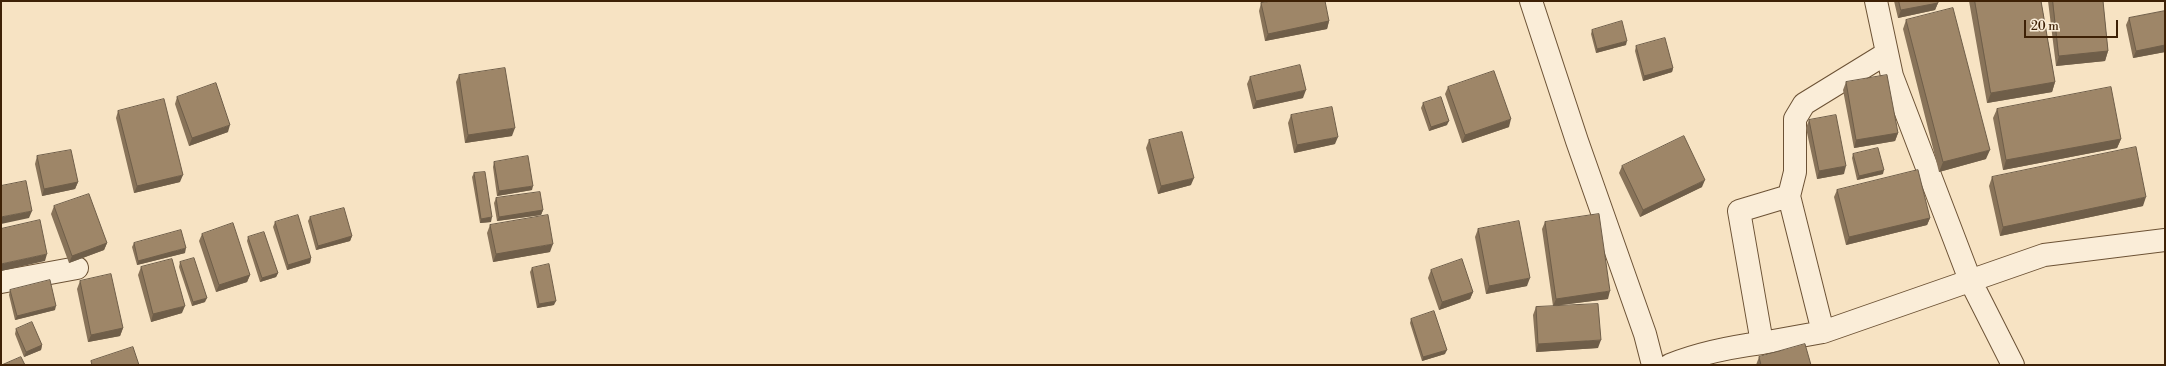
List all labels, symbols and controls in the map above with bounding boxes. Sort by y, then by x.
scale bar [2026,12,2120,38]
text: 20 m [2031,19,2059,34]

